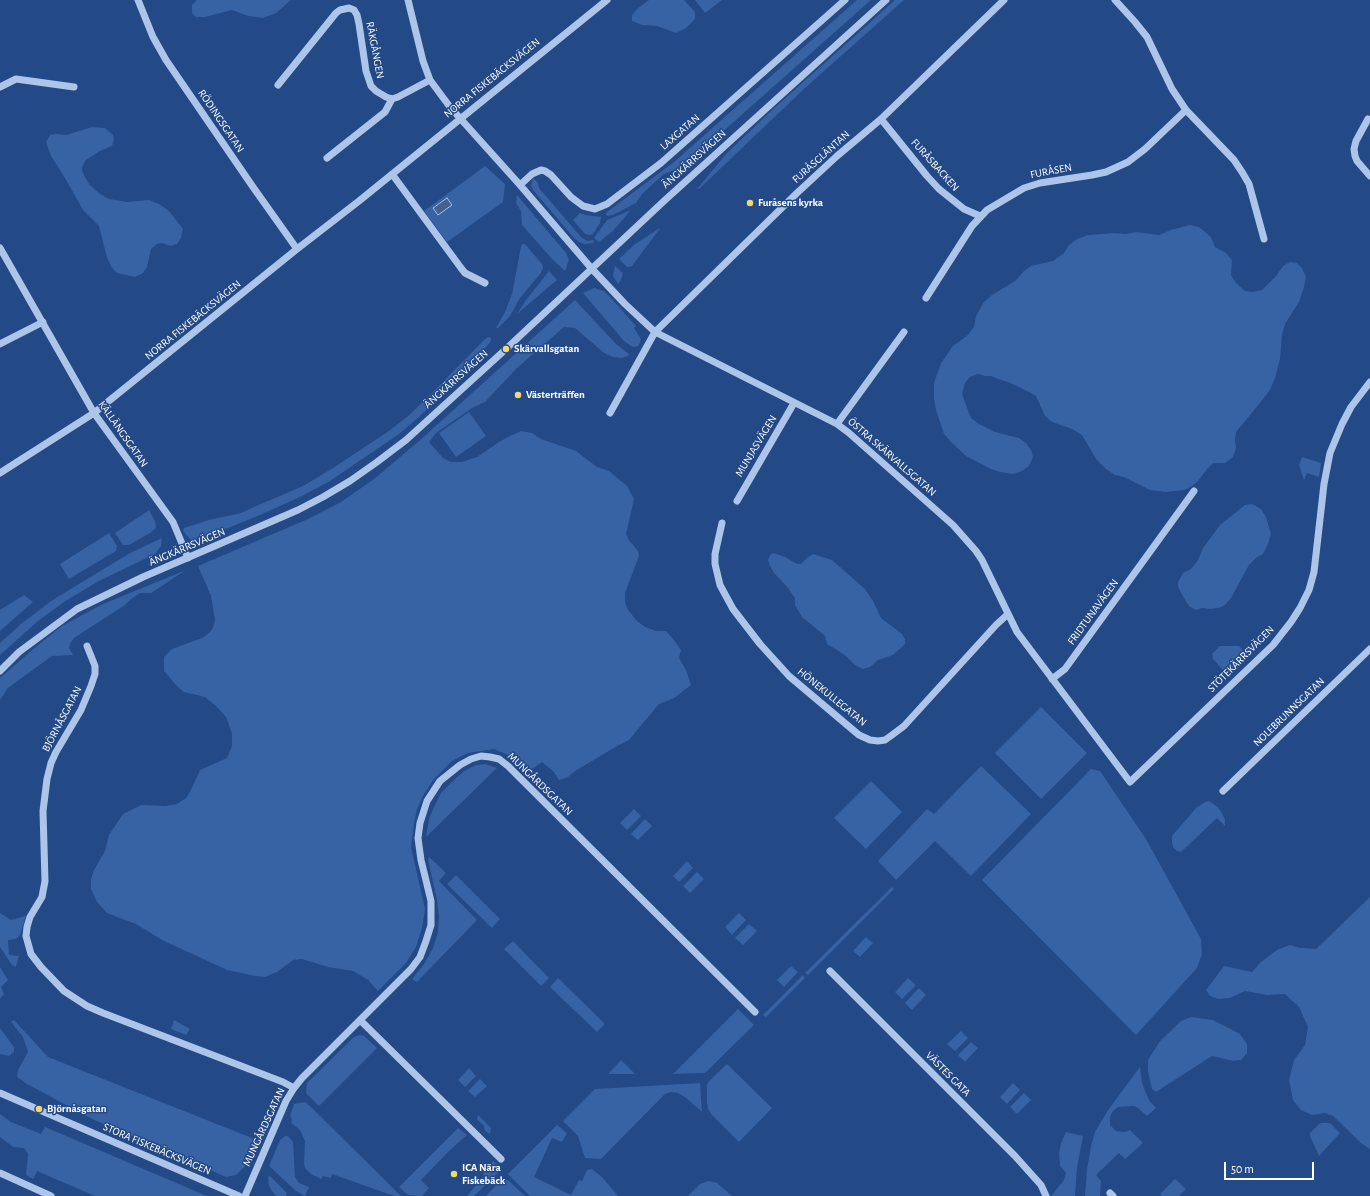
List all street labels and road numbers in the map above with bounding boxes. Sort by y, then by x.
street label: RÄKGÅNGEN [363,20,387,80]
street label: NORRA FISKEBÄCKSVÄGEN [441,35,543,121]
street label: RÖDINGSGATAN [195,87,247,155]
street label: LAXGATAN [658,111,702,153]
street label: ÄNGKÄRRSVÄGEN [659,127,729,191]
street label: FURÅSGLÄNTAN [790,128,852,186]
street label: FURÅSBACKEN [908,136,962,194]
street label: FURÅSEN [1029,161,1073,181]
street label: NORRA FISKEBÄCKSVÄGEN [142,277,244,363]
street label: ÄNGKÄRRSVÄGEN [421,347,491,411]
street label: KÄLLÄNGSGATAN [95,398,151,470]
street label: MUNJASVÄGEN [732,413,780,479]
street label: ÖSTRA SKÄRVALLSGATAN [845,415,939,499]
street label: ÄNGKÄRRSVÄGEN [147,525,227,569]
street label: FRIDTUNAVÄGEN [1065,577,1121,647]
street label: STÖTEKÄRRSVÄGEN [1205,623,1277,695]
street label: HÖNEKULLEGATAN [795,665,869,729]
street label: NOLEBRUNNSGATAN [1251,675,1327,749]
street label: BJÖRNÅSGATAN [39,684,85,754]
street label: MUNGÅRDSGATAN [505,750,575,818]
street label: VÄSTES GATA [923,1049,973,1099]
street label: MUNGÅRDSGATAN [240,1086,288,1168]
street label: STORA FISKEBÄCKSVÄGEN [101,1120,213,1178]

